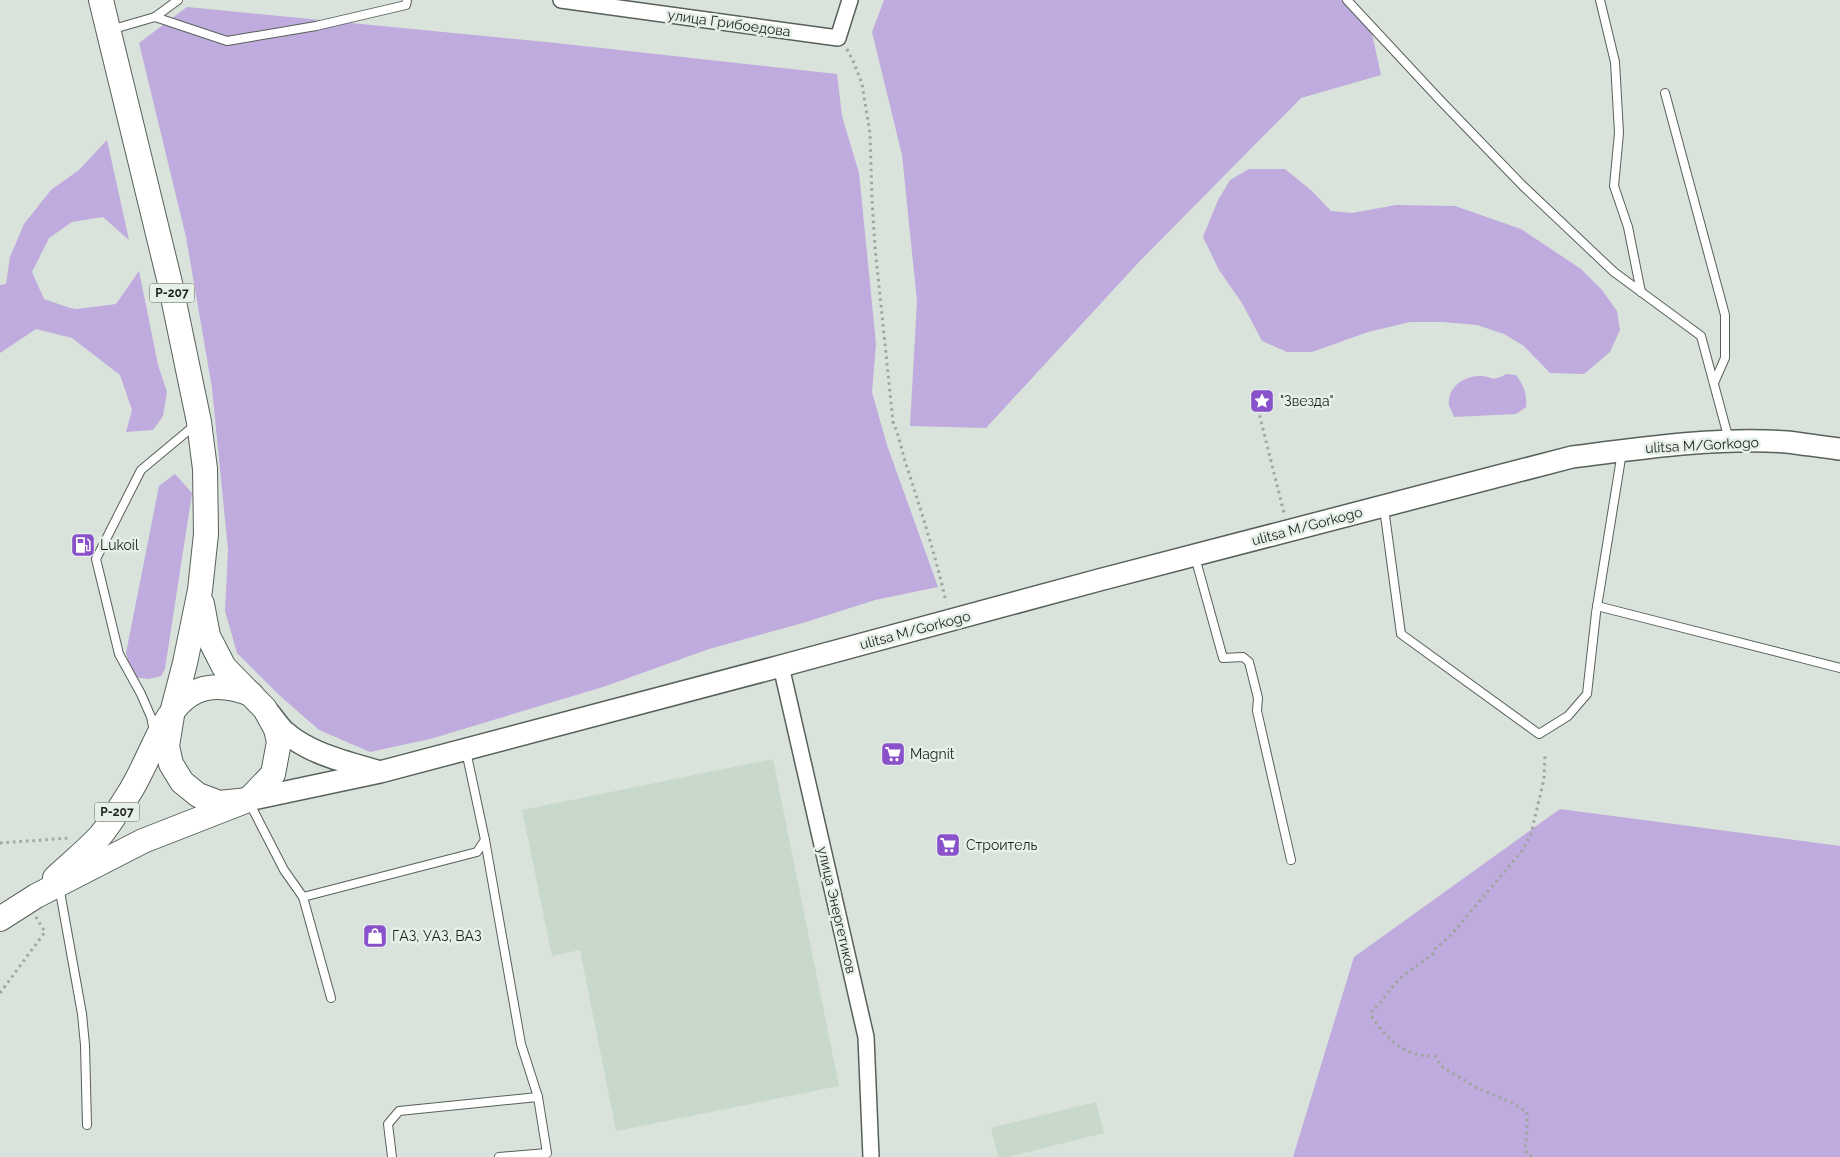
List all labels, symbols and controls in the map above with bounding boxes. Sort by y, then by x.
street label: улица Грибоедова [666,6,792,40]
road number: Р-207 [150,284,194,302]
place icon: "Звезда" [1249,388,1275,414]
place label: "Звезда" [1280,393,1333,409]
street label: ulitsa M/Gorkogo [1645,434,1759,456]
street label: ulitsa M/Gorkogo [1250,504,1364,548]
fuel station icon: Lukoil [70,532,96,558]
place label: Lukoil [100,537,139,553]
street label: ulitsa M/Gorkogo [858,608,972,652]
supermarket icon: Magnit [880,741,906,767]
place label: Magnit [910,746,955,762]
road number: Р-207 [94,802,140,822]
supermarket icon: Строитель [935,832,961,858]
place label: Строитель [966,837,1037,853]
street label: улица Энергетиков [815,845,859,975]
shop icon: ГАЗ, УАЗ, ВАЗ [362,923,388,949]
place label: ГАЗ, УАЗ, ВАЗ [392,928,482,944]

